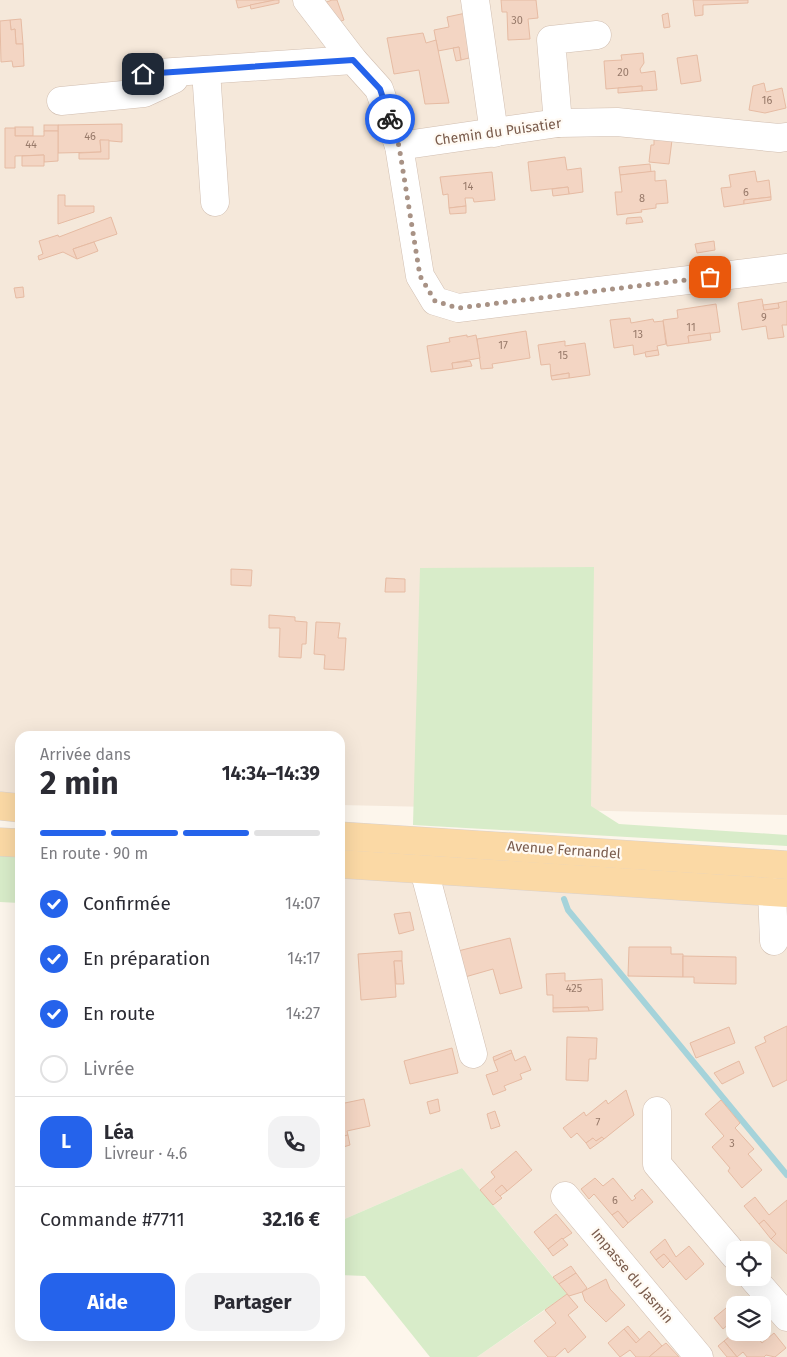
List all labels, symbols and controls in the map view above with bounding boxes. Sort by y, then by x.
house number: 30 [511,14,523,27]
pin [122,53,164,95]
icon: home [129,60,157,88]
house number: 20 [617,66,629,79]
courier [365,94,415,144]
house number: 16 [762,94,772,107]
icon: bike [376,105,404,133]
street label: Chemin du Puisatier [434,115,563,149]
house number: 46 [84,130,96,143]
house number: 44 [25,138,37,151]
house number: 14 [463,180,473,193]
house number: 6 [743,186,749,199]
house number: 8 [639,192,645,205]
pin [689,256,731,298]
icon: bag [696,263,724,291]
house number: 9 [761,311,767,324]
house number: 11 [686,321,696,334]
house number: 13 [633,328,643,341]
house number: 17 [498,339,508,352]
house number: 15 [558,349,569,362]
text: Arrivée dans [40,745,131,764]
text: 14:34–14:39 [222,762,320,785]
text: 2 min [40,764,119,802]
street label: Avenue Fernandel [507,838,621,862]
text: En route · 90 m [40,844,148,863]
icon: check [40,890,68,918]
text: Confirmée [83,892,171,915]
text: 14:07 [285,894,320,913]
icon: check [40,945,68,973]
text: En préparation [83,947,210,970]
text: 14:17 [287,949,320,968]
house number: 425 [566,982,583,995]
icon: check [40,1000,68,1028]
text: En route [83,1002,155,1025]
text: 14:27 [286,1004,320,1023]
text: Livrée [83,1057,135,1080]
button: phone [268,1116,320,1168]
house number: 7 [596,1116,601,1129]
text: Léa [104,1121,134,1144]
text: L [61,1130,71,1153]
house number: 3 [729,1137,735,1150]
text: Livreur · 4.6 [104,1144,187,1163]
house number: 6 [612,1194,618,1207]
text: Commande #7711 [40,1208,185,1231]
text: 32.16 € [263,1208,320,1231]
street label: Impasse du Jasmin [587,1225,677,1327]
map controls [726,1241,771,1341]
button: locate [726,1241,771,1286]
button: Aide [40,1273,175,1331]
button: Partager [185,1273,320,1331]
button: layers [726,1296,771,1341]

